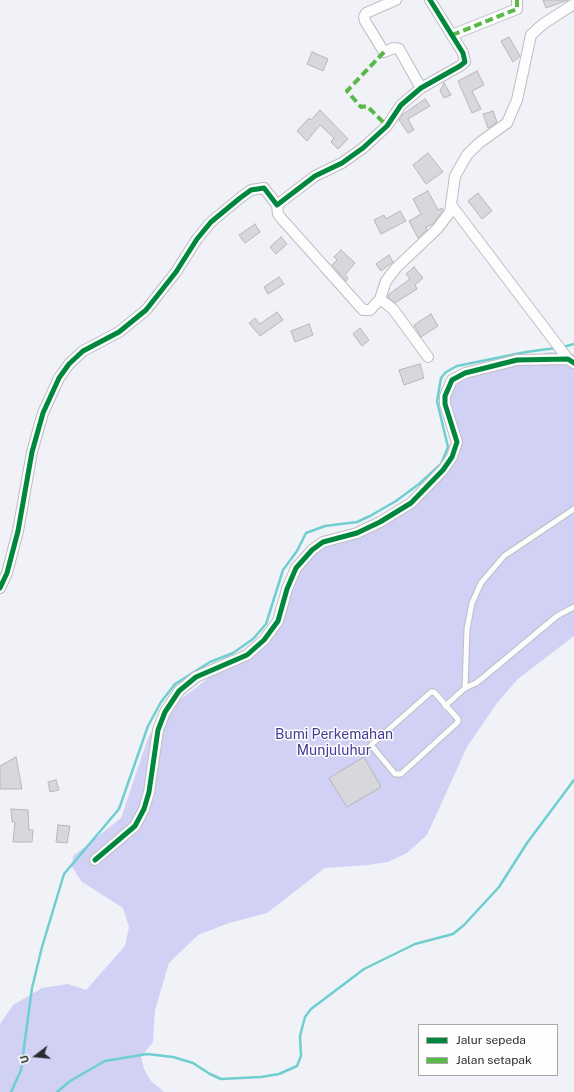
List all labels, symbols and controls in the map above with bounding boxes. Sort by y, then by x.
park label: Bumi Perkemahan Munjuluhur [275,727,393,760]
legend [418,1024,558,1076]
text: Jalur sepeda [456,1033,526,1047]
north arrow [16,1036,56,1076]
text: Jalan setapak [456,1053,532,1067]
text: U [18,1054,31,1065]

